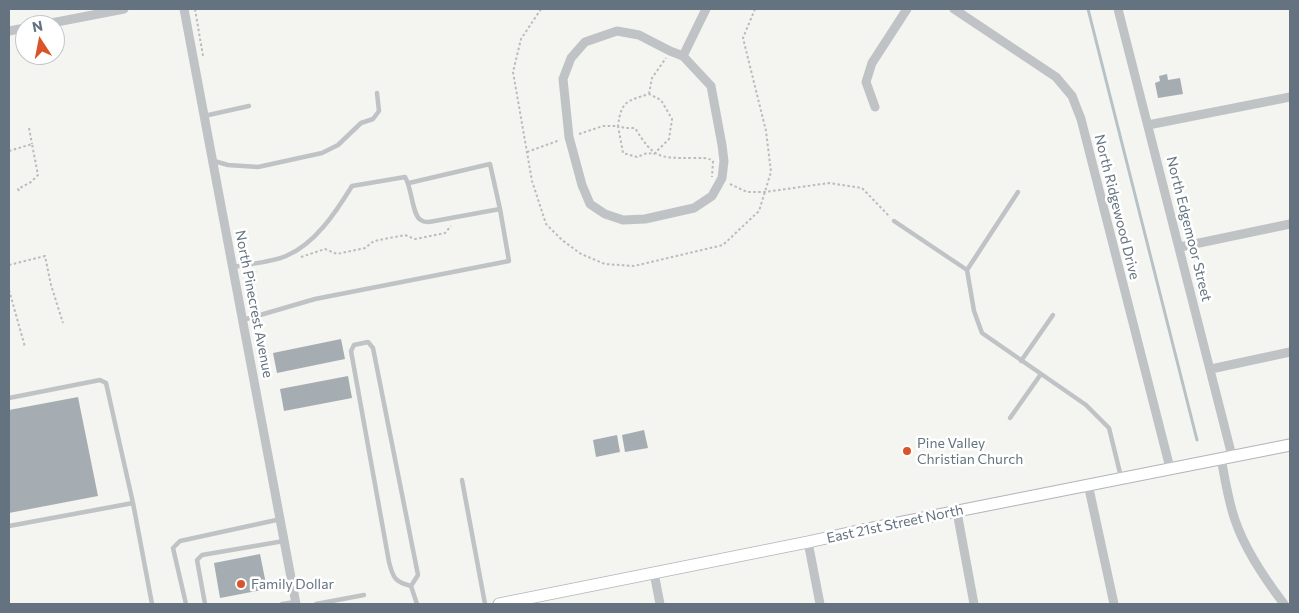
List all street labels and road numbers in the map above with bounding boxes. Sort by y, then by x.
street label: North Ridgewood Drive [1091,133,1143,281]
street label: North Edgemoor Street [1163,155,1215,303]
street label: North Pinecrest Avenue [231,229,277,379]
street label: East 21st Street North [825,501,965,547]

